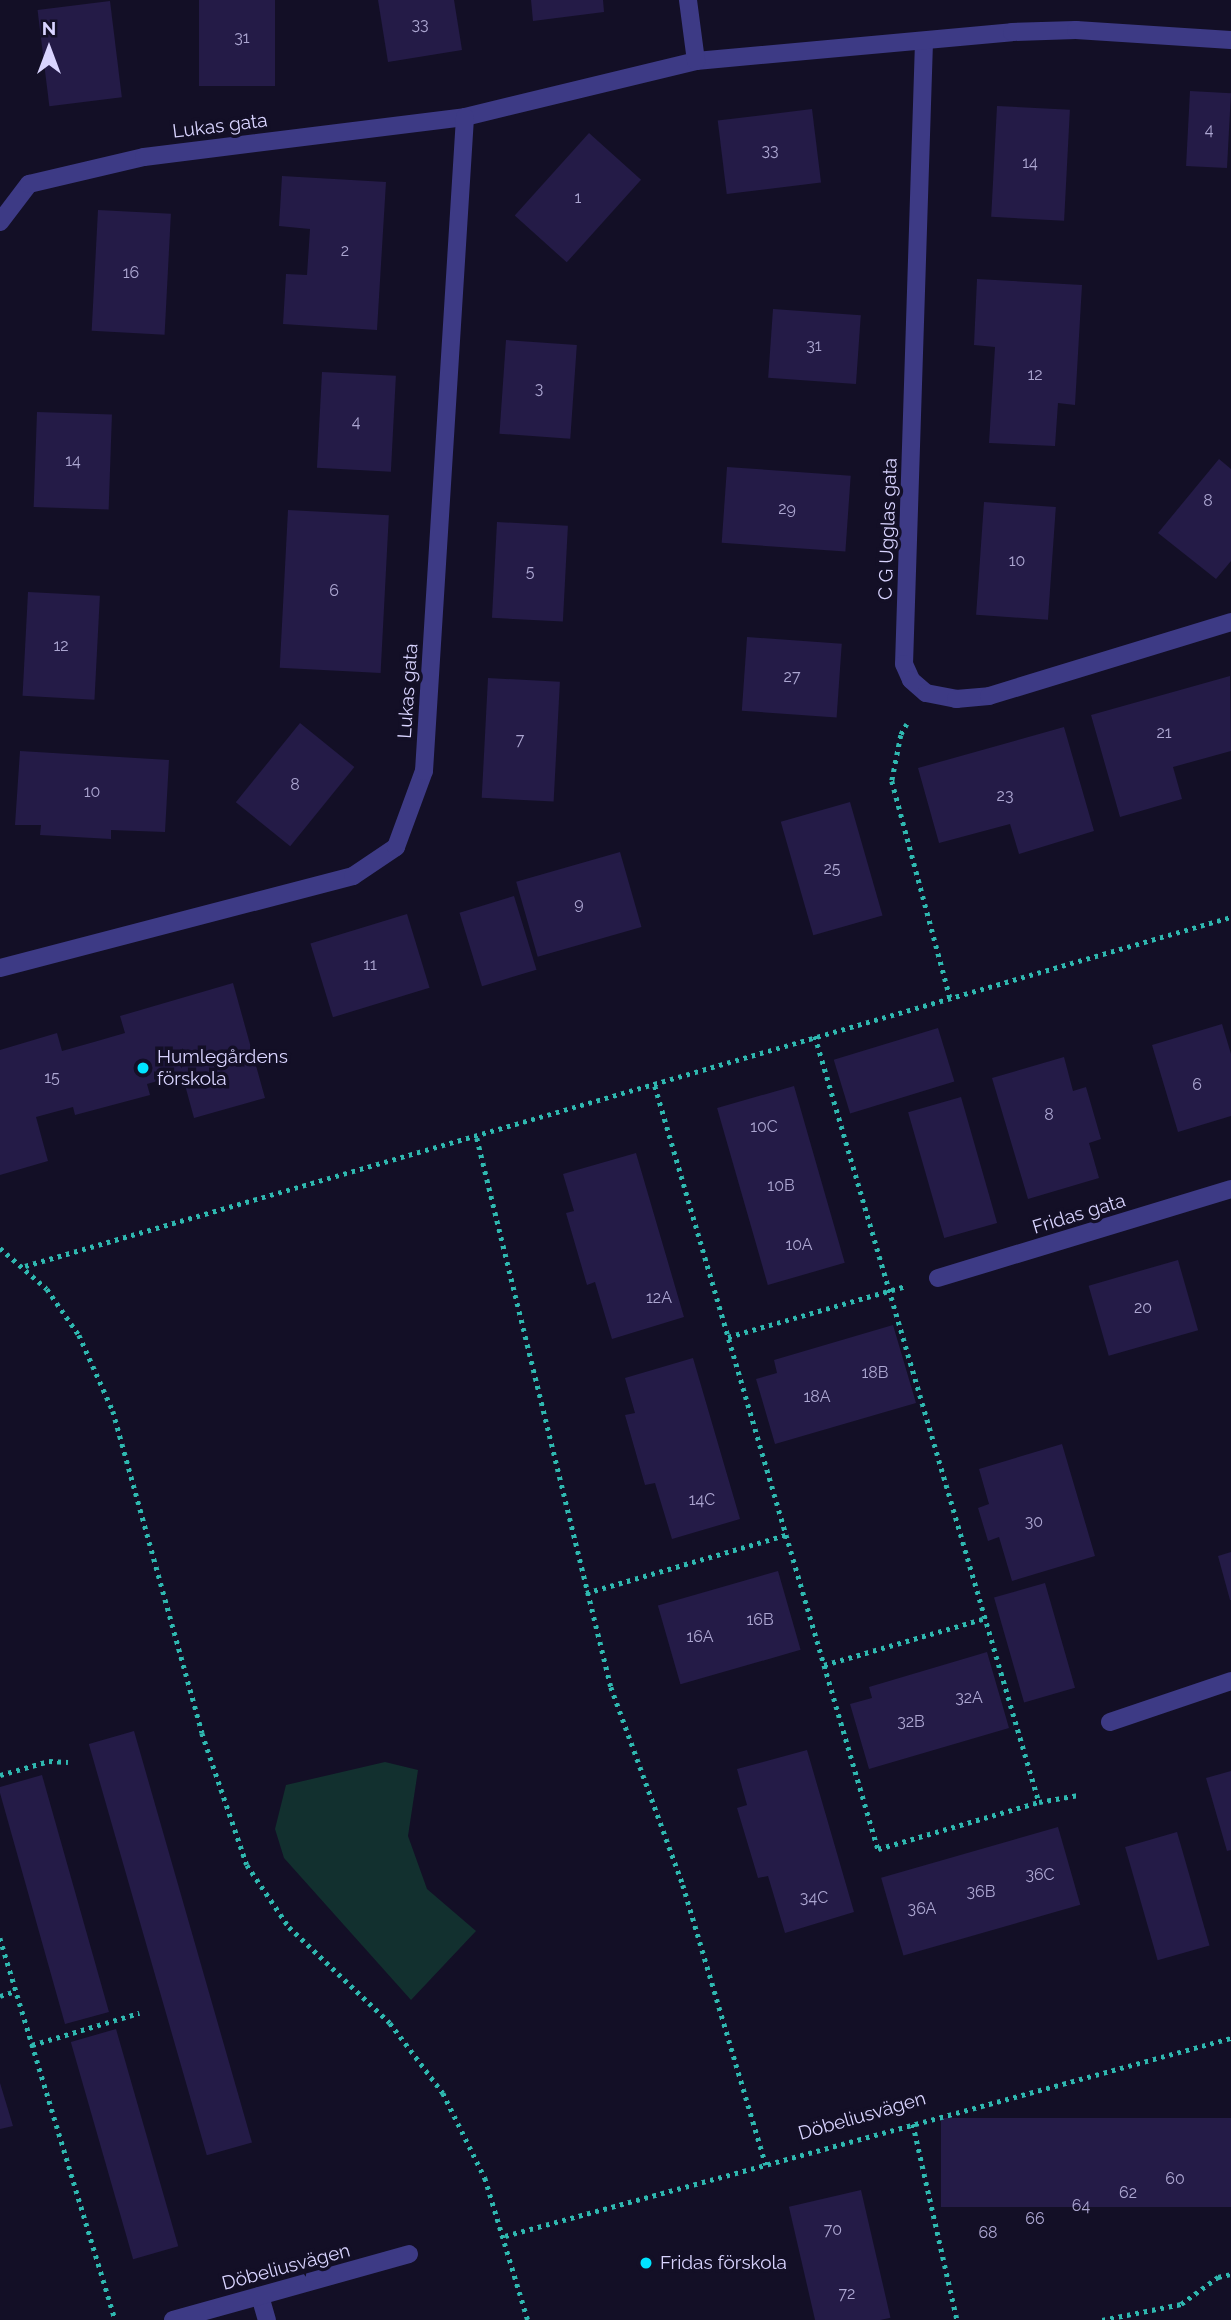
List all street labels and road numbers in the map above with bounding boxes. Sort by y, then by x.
street label: Lukas gata [171,109,269,143]
street label: C G Ugglas gata [874,458,902,600]
street label: Lukas gata [393,643,423,739]
street label: Fridas gata [1030,1189,1128,1239]
street label: Döbeliusvägen [796,2087,928,2145]
street label: Döbeliusvägen [220,2239,352,2295]

